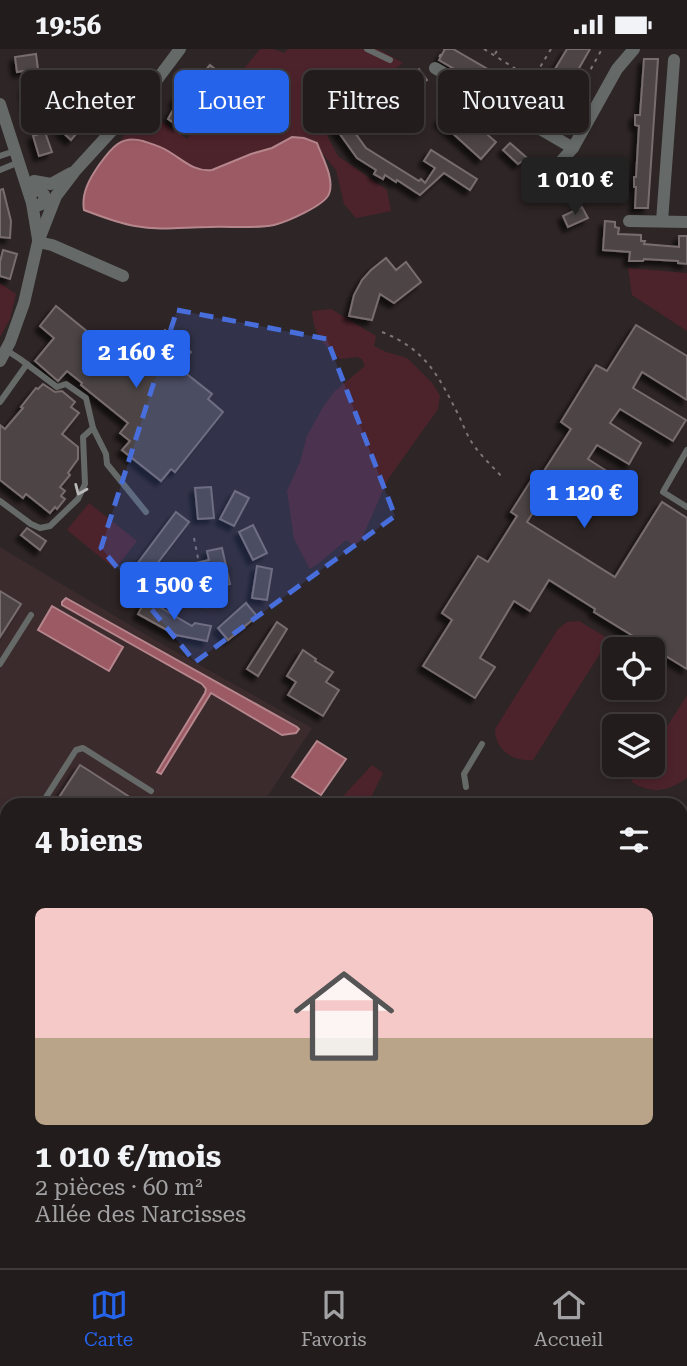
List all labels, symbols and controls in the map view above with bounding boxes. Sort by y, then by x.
text: 19:56 [35,10,101,40]
chip: Acheter [21,70,160,133]
chip: Louer [174,70,289,133]
chip: Filtres [303,70,424,133]
chip: Nouveau [438,70,589,133]
pin: 1 010 € [510,157,640,217]
text: 1 010 € [537,166,613,193]
pin: 2 160 € [71,331,201,390]
text: 2 160 € [98,339,174,366]
pin: 1 120 € [519,470,649,530]
text: 1 120 € [546,479,622,506]
one-way arrow [74,483,88,495]
pin: 1 500 € [109,563,239,622]
text: 1 500 € [136,571,212,598]
map controls [602,637,665,777]
button: locate [602,637,665,700]
button: layers [602,714,665,777]
icon: filters [615,821,653,859]
text: 4 biens [35,823,143,858]
icon: home [281,953,407,1079]
text: 1 010 €/mois [35,1139,221,1174]
text: 2 pièces · 60 m² [35,1174,203,1201]
text: Allée des Narcisses [35,1201,246,1228]
tab: Carte [84,1286,133,1351]
tab: Favoris [301,1286,367,1351]
tab: Accueil [534,1286,603,1351]

